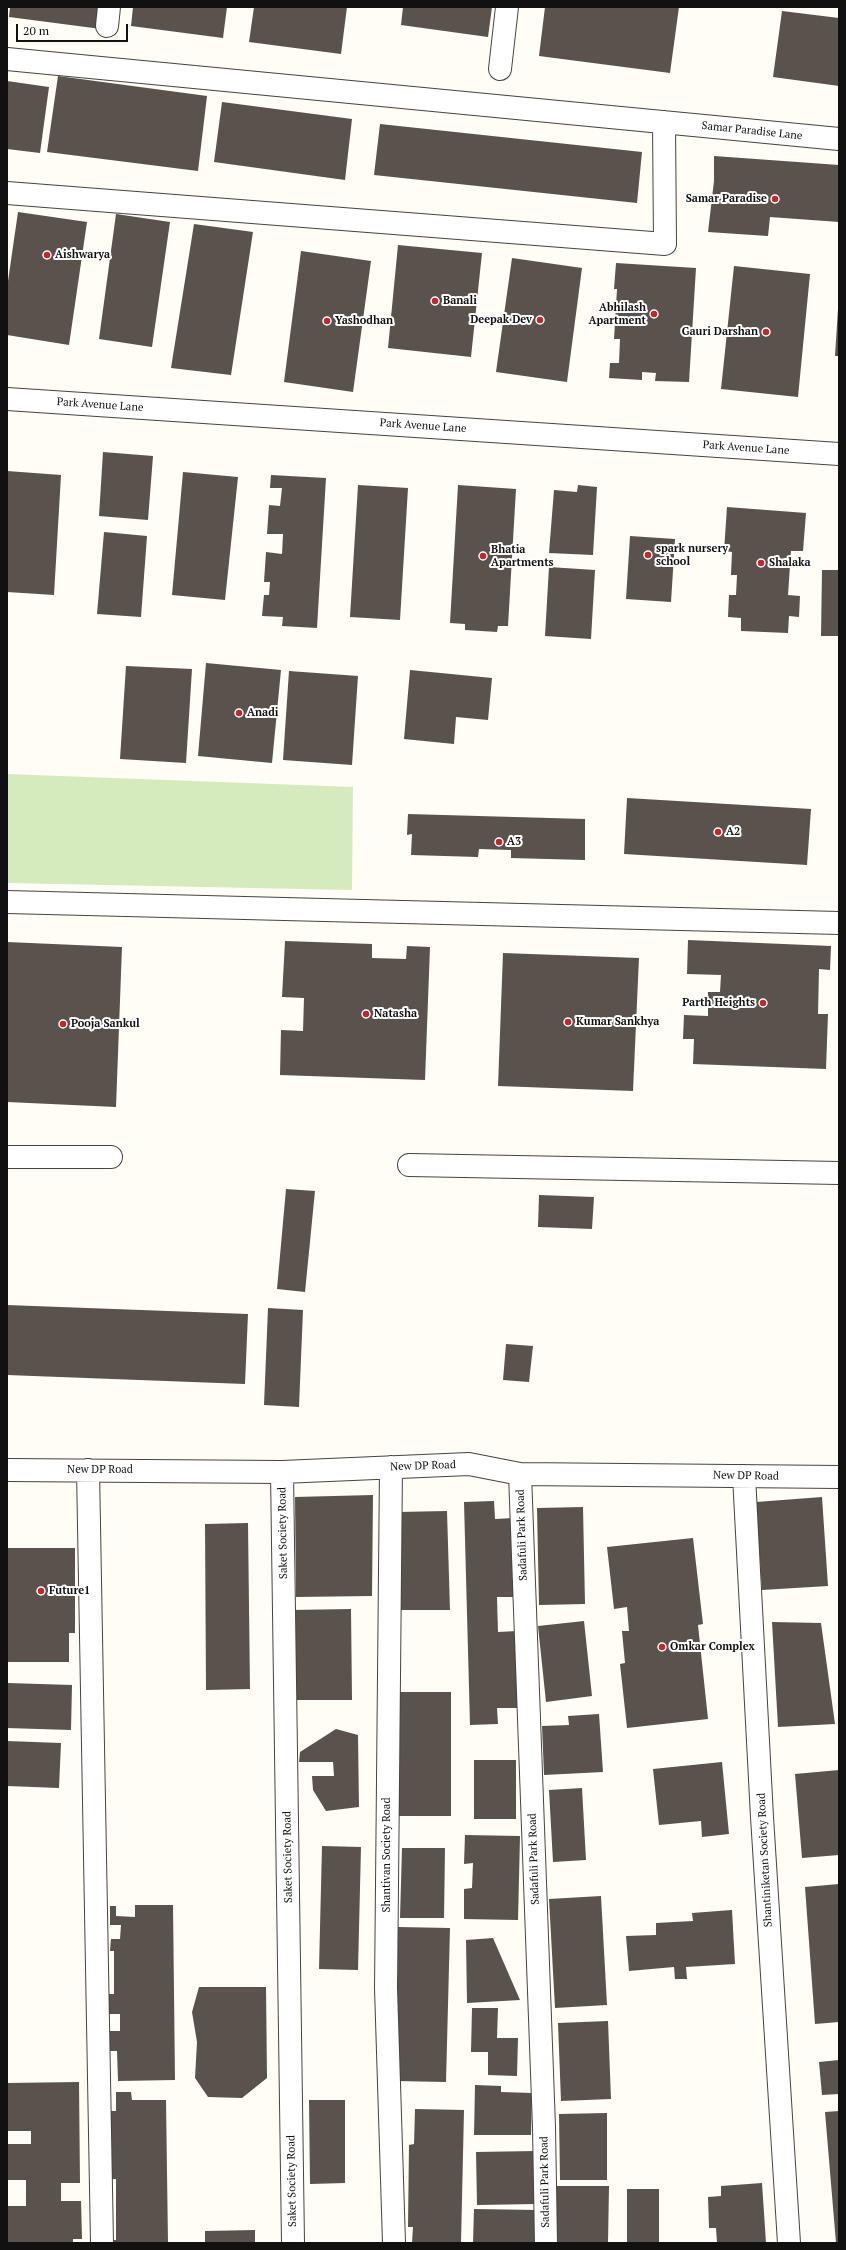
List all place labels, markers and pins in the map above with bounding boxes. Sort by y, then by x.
place label: Samar Paradise [686,192,767,206]
marker: Samar Paradise [770,194,780,204]
place label: Aishwarya [55,248,110,262]
marker: Aishwarya [42,250,52,260]
place label: Banali [443,294,477,308]
marker: Banali [430,296,440,306]
place label: Abhilash Apartment [588,301,646,327]
marker: Abhilash Apartment [649,309,659,319]
place label: Deepak Dev [470,313,532,327]
place label: Yashodhan [335,314,393,328]
marker: Deepak Dev [535,315,545,325]
marker: Yashodhan [322,316,332,326]
place label: Gauri Darshan [682,325,758,339]
marker: Gauri Darshan [761,327,771,337]
place label: spark nursery school [656,542,728,568]
place label: Bhatia Apartments [491,543,553,569]
marker: spark nursery school [643,550,653,560]
marker: Bhatia Apartments [478,551,488,561]
place label: Shalaka [769,556,811,570]
marker: Shalaka [756,558,766,568]
place label: Anadi [247,706,278,720]
marker: Anadi [234,708,244,718]
place label: A2 [726,825,740,839]
marker: A2 [713,827,723,837]
place label: A3 [507,835,521,849]
marker: A3 [494,837,504,847]
place label: Parth Heights [682,996,755,1010]
marker: Parth Heights [758,998,768,1008]
place label: Natasha [374,1007,417,1021]
marker: Natasha [361,1009,371,1019]
place label: Kumar Sankhya [576,1015,659,1029]
place label: Pooja Sankul [71,1017,140,1031]
marker: Kumar Sankhya [563,1017,573,1027]
marker: Pooja Sankul [58,1019,68,1029]
place label: Future1 [49,1584,90,1598]
marker: Future1 [36,1586,46,1596]
place label: Omkar Complex [670,1640,755,1654]
marker: Omkar Complex [657,1642,667,1652]

